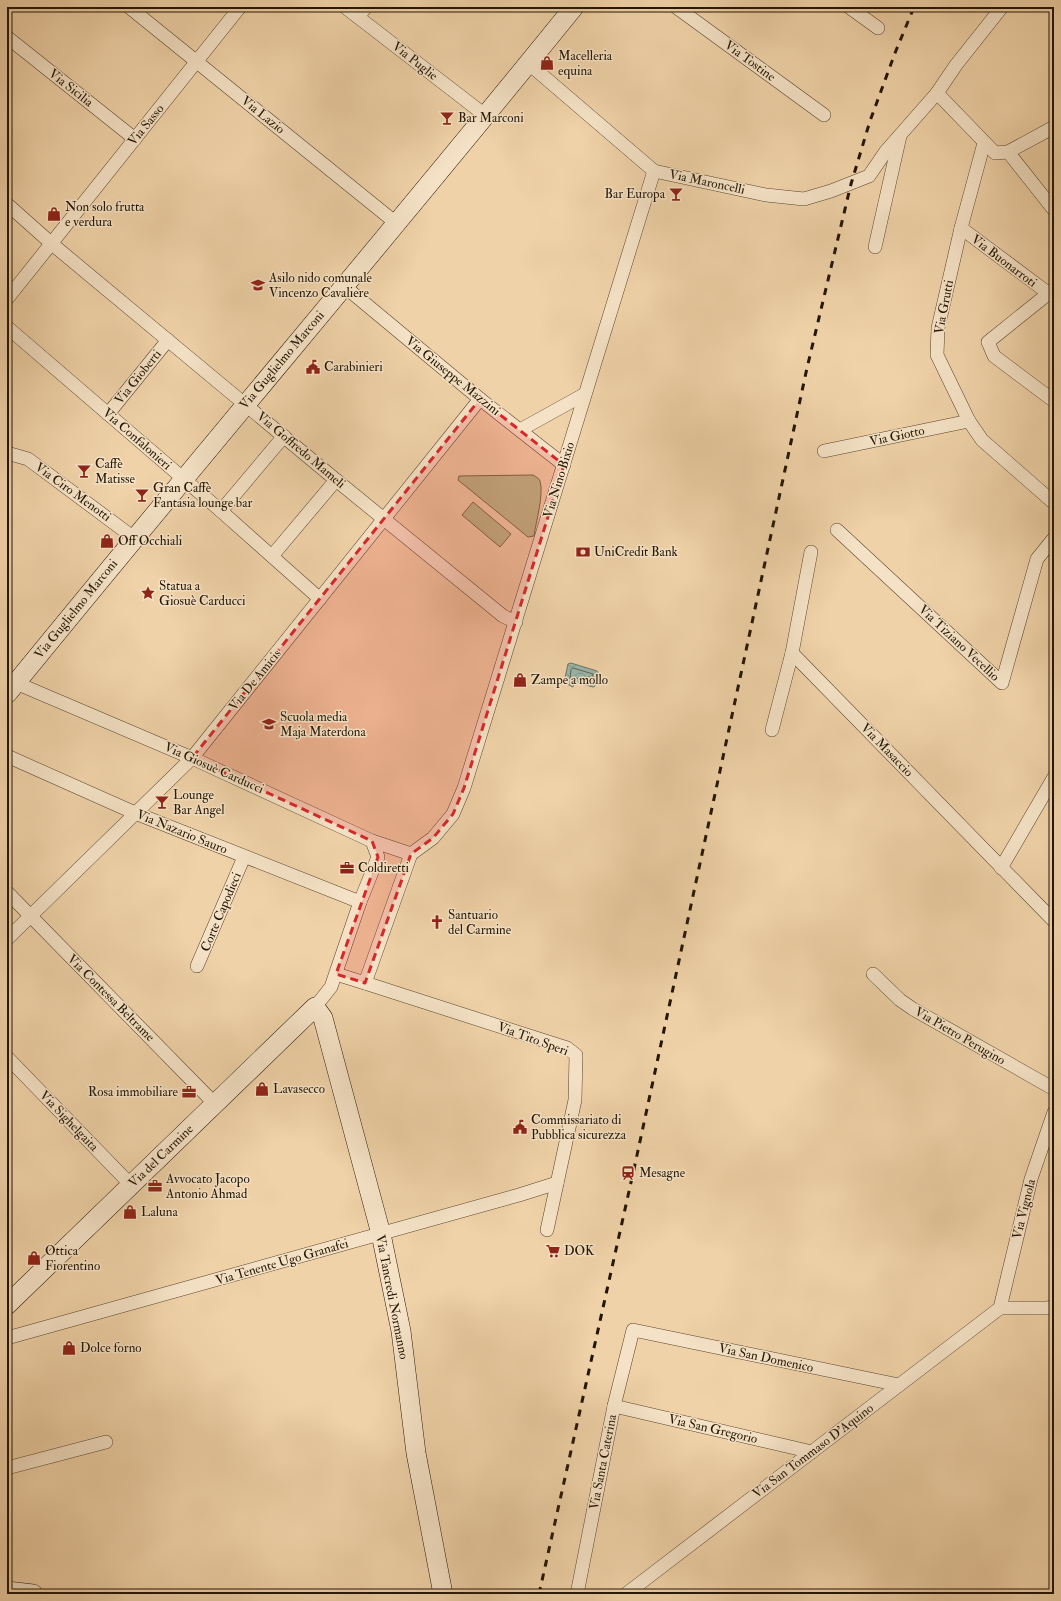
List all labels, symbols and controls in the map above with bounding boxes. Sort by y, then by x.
street label: Via Tostine [721,37,779,85]
street label: Via Puglie [389,38,441,84]
place label: Macelleria equina [558,48,613,79]
shop icon: Macelleria equina [539,55,555,71]
street label: Via Sicilia [46,66,97,111]
street label: Via Lazio [238,93,288,137]
street label: Via Sasso [125,101,167,149]
bar icon: Bar Marconi [439,110,455,126]
place label: Bar Marconi [458,110,524,126]
street label: Via Maroncelli [668,166,747,198]
place label: Bar Europa [604,186,666,203]
bar icon: Bar Europa [668,186,684,202]
place label: Non solo frutta e verdura [65,199,145,230]
shop icon: Non solo frutta e verdura [46,206,62,222]
street label: Via Buonarroti [968,231,1040,291]
place label: Asilo nido comunale Vincenzo Cavaliere [268,270,372,301]
school or university icon: Asilo nido comunale Vincenzo Cavaliere [250,277,266,293]
street label: Via Grutti [931,278,957,336]
street label: Via Guglielmo Marconi [236,307,328,412]
street label: Via Giuseppe Mazzini [402,333,504,420]
street label: Via Gioberti [111,346,165,408]
public building icon: Carabinieri [305,359,321,375]
place label: Carabinieri [324,359,383,375]
street label: Via Confalonieri [99,405,175,474]
street label: Via Goffredo Mameli [253,408,349,492]
street label: Via Giotto [868,422,926,450]
street label: Via Nino Bixio [540,440,578,520]
place label: Caffè Matisse [95,456,135,487]
street label: Via Ciro Menotti [32,459,115,525]
bar icon: Caffè Matisse [76,463,92,479]
place label: Gran Caffè Fantasia lounge bar [153,480,253,511]
bar icon: Gran Caffè Fantasia lounge bar [134,487,150,503]
shop icon: Off Occhiali [99,533,115,549]
place label: Off Occhiali [118,533,183,549]
bank icon: UniCredit Bank [575,544,591,560]
place label: UniCredit Bank [594,544,679,560]
street label: Via Guglielmo Marconi [31,556,121,662]
place label: Statua a Giosuè Carducci [159,578,246,609]
place icon: Statua a Giosuè Carducci [140,585,156,601]
street label: Via Tiziano Vecellio [915,601,1003,685]
street label: Via De Amicis [225,646,285,714]
shop icon: Zampe a mollo [512,672,528,688]
place label: Zampe a mollo [531,672,608,689]
place label: Scuola media Maja Materdona [280,709,367,740]
school or university icon: Scuola media Maja Materdona [261,716,277,732]
street label: Via Masaccio [857,720,917,780]
street label: Via Giosuè Carducci [162,739,267,797]
place label: Lounge Bar Angel [173,787,225,818]
bar icon: Lounge Bar Angel [154,794,170,810]
street label: Via Nazario Sauro [134,806,230,858]
office icon: Coldiretti [339,860,355,876]
place label: Coldiretti [358,860,410,876]
street label: Corte Capodieci [197,869,246,954]
place label: Santuario del Carmine [448,907,512,938]
church icon: Santuario del Carmine [429,914,445,930]
street label: Via Contessa Beltrame [64,951,158,1045]
street label: Via Pietro Perugino [912,1004,1008,1068]
street label: Via Tito Speri [495,1019,571,1060]
shop icon: Lavasecco [254,1081,270,1097]
place label: Lavasecco [273,1081,325,1097]
place label: Rosa immobiliare [88,1084,179,1100]
office icon: Rosa immobiliare [181,1084,197,1100]
street label: Via Sighelgaita [36,1087,102,1155]
place label: Commissariato di Pubblica sicurezza [531,1112,627,1143]
public building icon: Commissariato di Pubblica sicurezza [512,1119,528,1135]
street label: Via del Carmine [125,1121,197,1191]
station icon: Mesagne [620,1165,636,1181]
place label: Mesagne [639,1165,686,1181]
place label: Avvocato Jacopo Antonio Ahmad [165,1171,250,1202]
street label: Via Vignola [1009,1177,1039,1241]
office icon: Avvocato Jacopo Antonio Ahmad [147,1178,163,1194]
shop icon: Laluna [122,1204,138,1220]
place label: Laluna [141,1204,178,1220]
street label: Via Tancredi Normanno [372,1233,412,1361]
street label: Via Tenente Ugo Granafei [214,1235,351,1289]
place label: Ottica Fiorentino [45,1243,100,1274]
supermarket icon: DOK [545,1243,561,1259]
place label: DOK [564,1243,595,1259]
shop icon: Ottica Fiorentino [26,1250,42,1266]
shop icon: Dolce forno [61,1340,77,1356]
place label: Dolce forno [80,1340,142,1356]
street label: Via San Domenico [717,1340,815,1376]
street label: Via San Tommaso D'Aquino [749,1400,877,1502]
street label: Via San Gregorio [667,1411,759,1447]
street label: Via Santa Caterina [586,1412,620,1511]

